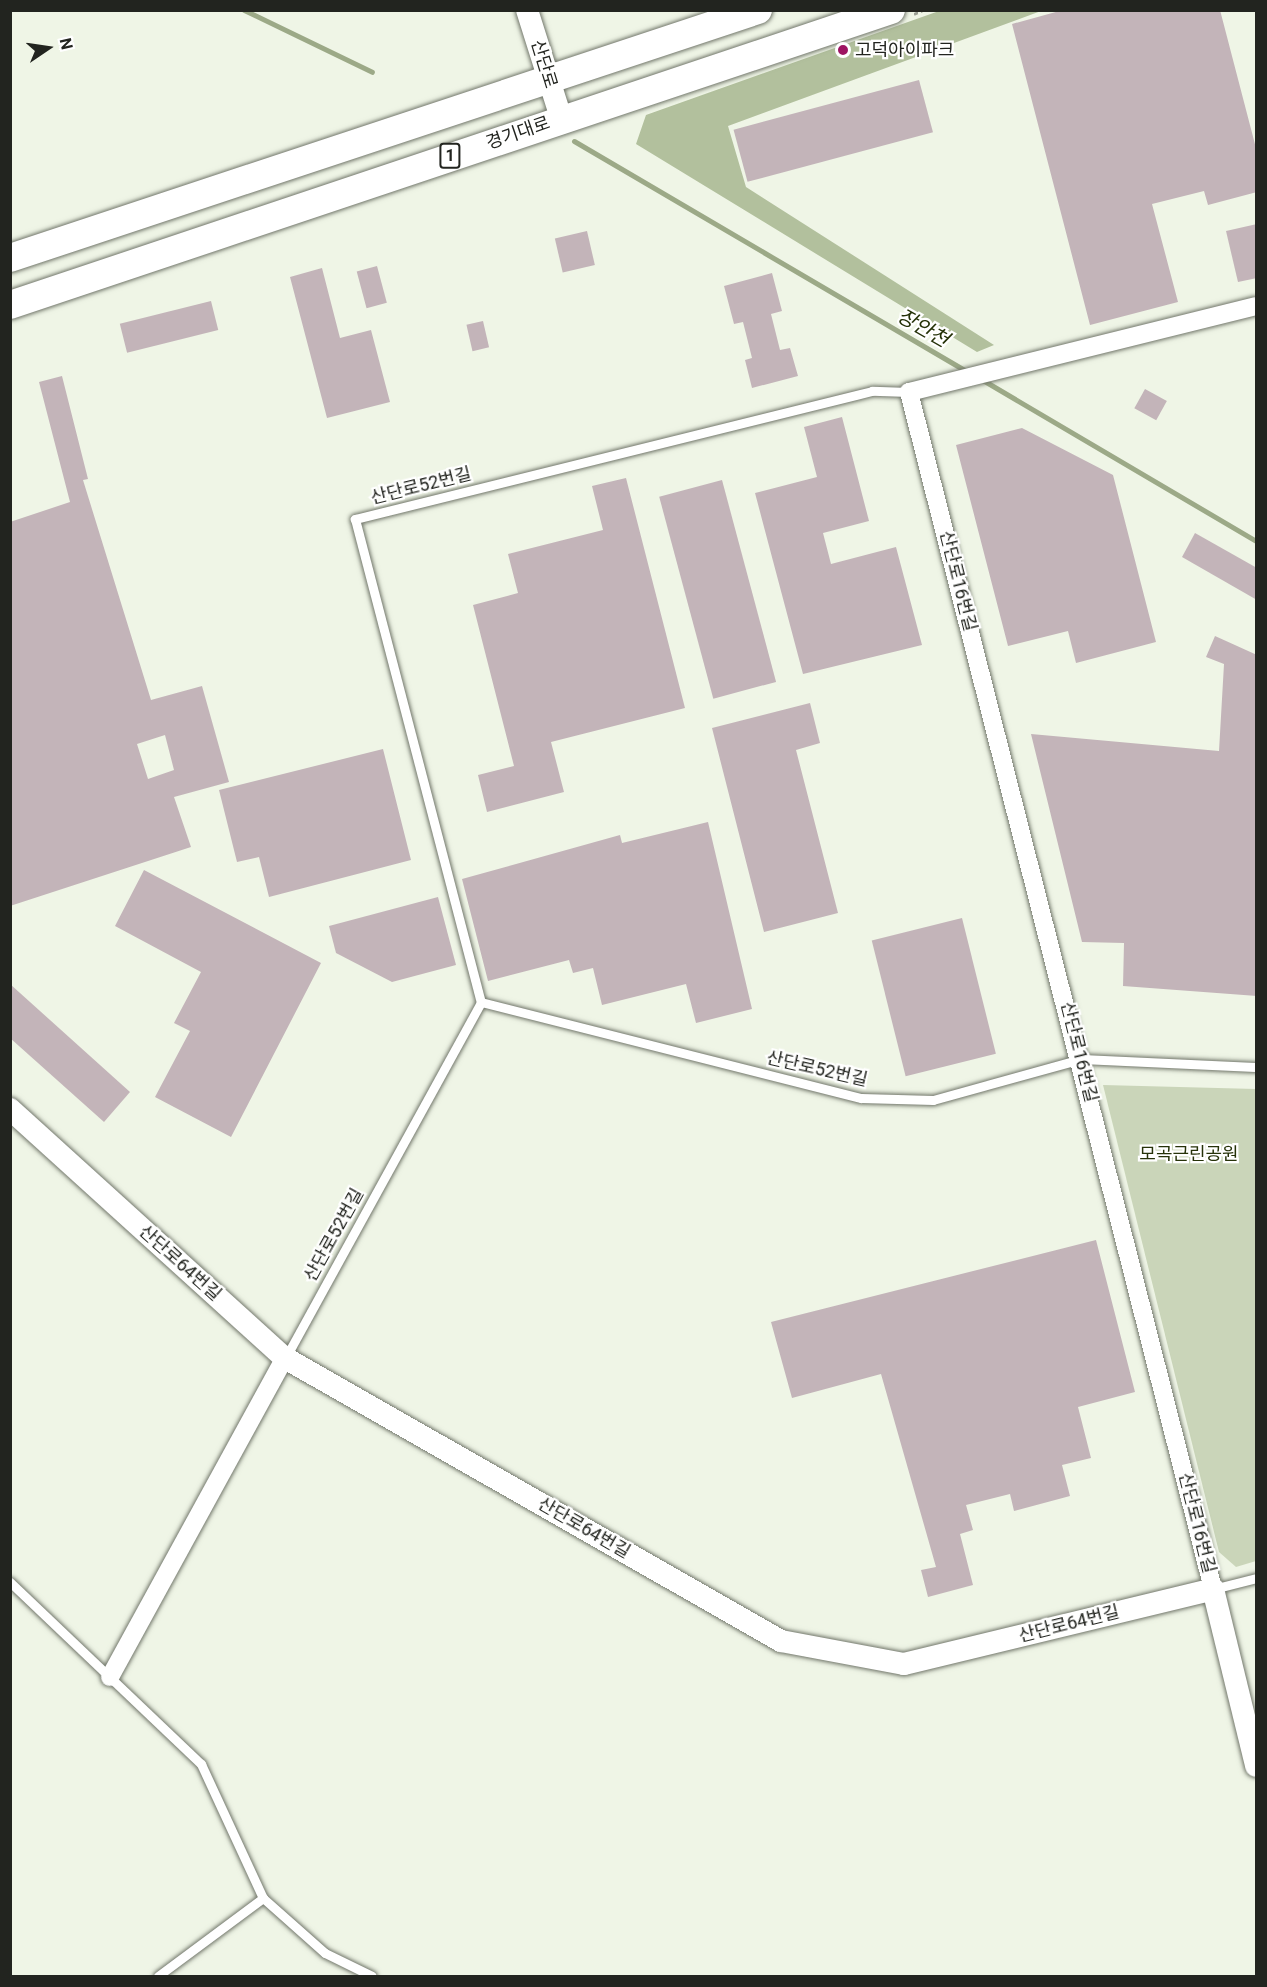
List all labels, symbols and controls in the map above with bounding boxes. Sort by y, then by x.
north arrow [18,18,78,78]
text: N [55,36,77,51]
street label: 산단로 [526,37,562,91]
place label: 고덕아이파크 [855,39,954,61]
marker: 고덕아이파크 [836,43,850,57]
street label: 경기대로 [483,112,553,154]
road number: 1 [438,143,462,169]
water label: 장안천 [893,304,953,352]
street label: 산단로52번길 [368,463,474,509]
street label: 산단로16번길 [935,528,981,634]
street label: 산단로16번길 [1056,999,1102,1105]
street label: 산단로52번길 [764,1047,870,1091]
park label: 모곡근린공원 [1139,1143,1239,1165]
street label: 산단로52번길 [300,1185,368,1285]
street label: 산단로64번길 [134,1221,226,1305]
street label: 산단로16번길 [1174,1470,1220,1576]
street label: 산단로64번길 [534,1493,634,1563]
street label: 산단로64번길 [1016,1601,1122,1647]

